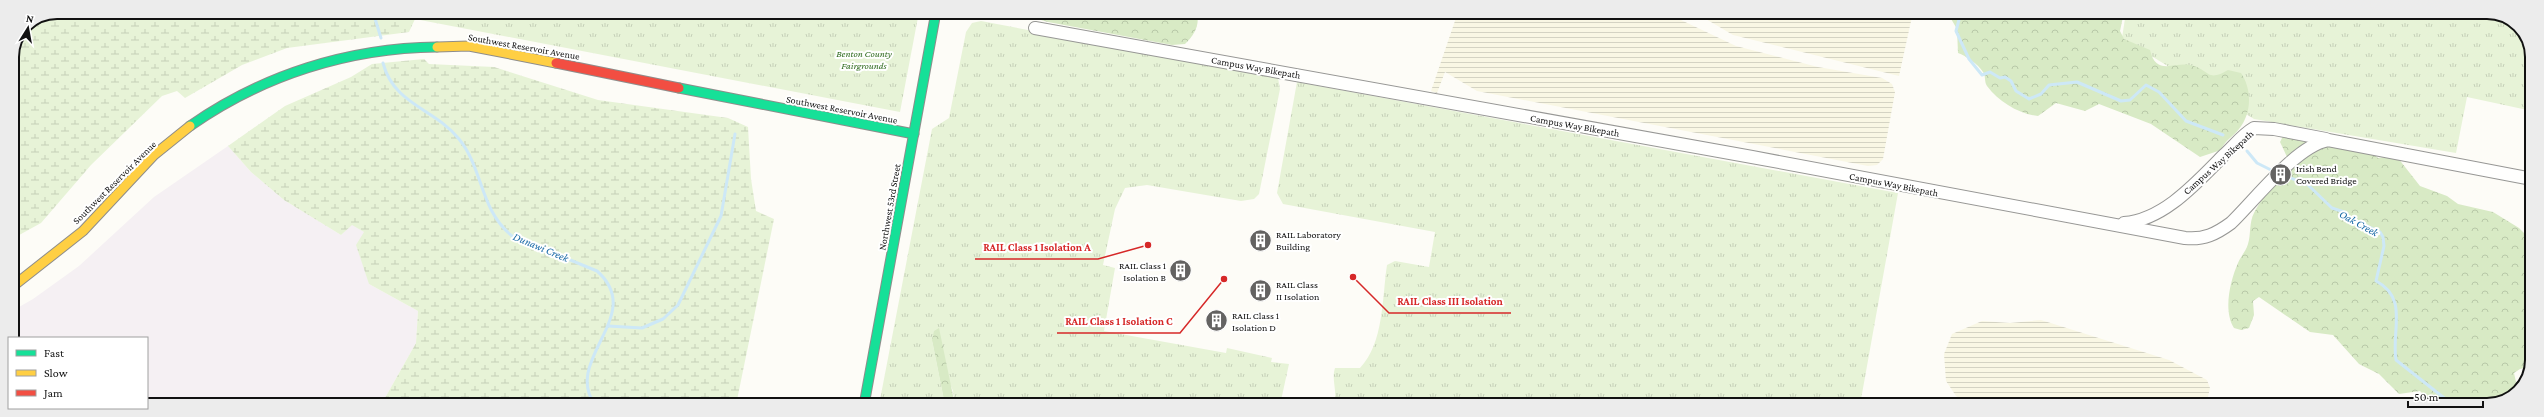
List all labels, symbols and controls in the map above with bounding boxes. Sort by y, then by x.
north arrow [8,8,48,48]
text: N [25,12,35,25]
street label: Southwest Reservoir Avenue [467,31,581,62]
park label: Benton County Fairgrounds [836,48,892,71]
street label: Campus Way Bikepath [1210,54,1302,81]
street label: Southwest Reservoir Avenue [785,93,899,126]
street label: Campus Way Bikepath [1529,112,1621,139]
street label: Campus Way Bikepath [2181,128,2256,197]
street label: Southwest Reservoir Avenue [70,138,159,226]
building icon: Irish Bend Covered Bridge [2267,161,2293,187]
street label: Northwest 53rd Street [876,162,903,251]
place label: Irish Bend Covered Bridge [2296,163,2357,186]
street label: Campus Way Bikepath [1848,170,1940,199]
water label: Oak Creek [2337,207,2382,239]
building icon: RAIL Laboratory Building [1247,227,1273,253]
place label: RAIL Laboratory Building [1276,229,1341,252]
water label: Dunawi Creek [512,230,572,264]
callout: RAIL Class 1 Isolation A [975,236,1098,259]
text: RAIL Class 1 Isolation A [983,241,1091,253]
building icon: RAIL Class 1 Isolation B [1168,258,1194,284]
place label: RAIL Class 1 Isolation B [1119,260,1167,283]
building icon: RAIL Class II Isolation [1248,277,1274,303]
place label: RAIL Class II Isolation [1276,279,1320,302]
callout: RAIL Class III Isolation [1389,290,1511,313]
text: RAIL Class III Isolation [1397,295,1504,307]
building icon: RAIL Class 1 Isolation D [1203,308,1229,334]
callout: RAIL Class 1 Isolation C [1057,310,1180,333]
place label: RAIL Class 1 Isolation D [1232,310,1279,333]
text: RAIL Class 1 Isolation C [1065,315,1173,327]
legend [8,337,148,409]
text: Fast [44,346,65,360]
text: Slow [44,366,68,380]
scale bar [2408,383,2483,409]
text: Jam [43,386,63,400]
text: 50 m [2414,390,2439,404]

